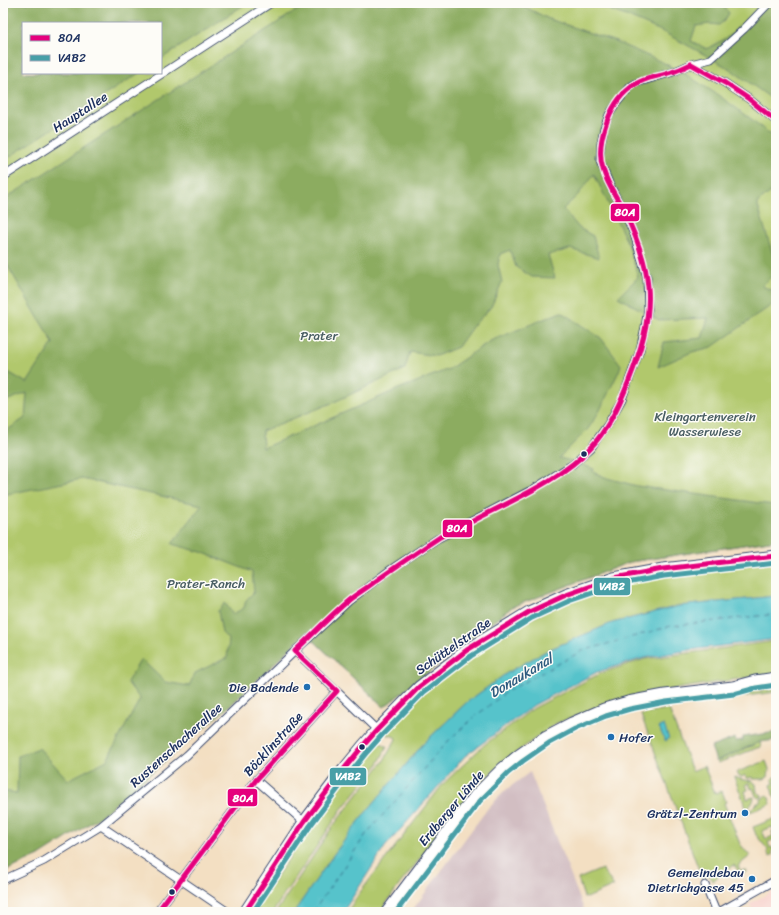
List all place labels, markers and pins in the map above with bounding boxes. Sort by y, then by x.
unlabelled marker [579,449,589,459]
place label: Die Badende [229,676,299,699]
marker: Die Badende [302,682,312,692]
place label: Hofer [619,726,653,749]
marker: Hofer [606,732,616,742]
unlabelled marker [357,742,367,752]
place label: Grätzl-Zentrum [647,802,737,825]
marker: Grätzl-Zentrum [740,808,750,818]
place label: Gemeindebau Dietrichgasse 45 [648,861,744,899]
marker: Gemeindebau Dietrichgasse 45 [747,874,757,884]
unlabelled marker [167,887,177,897]

